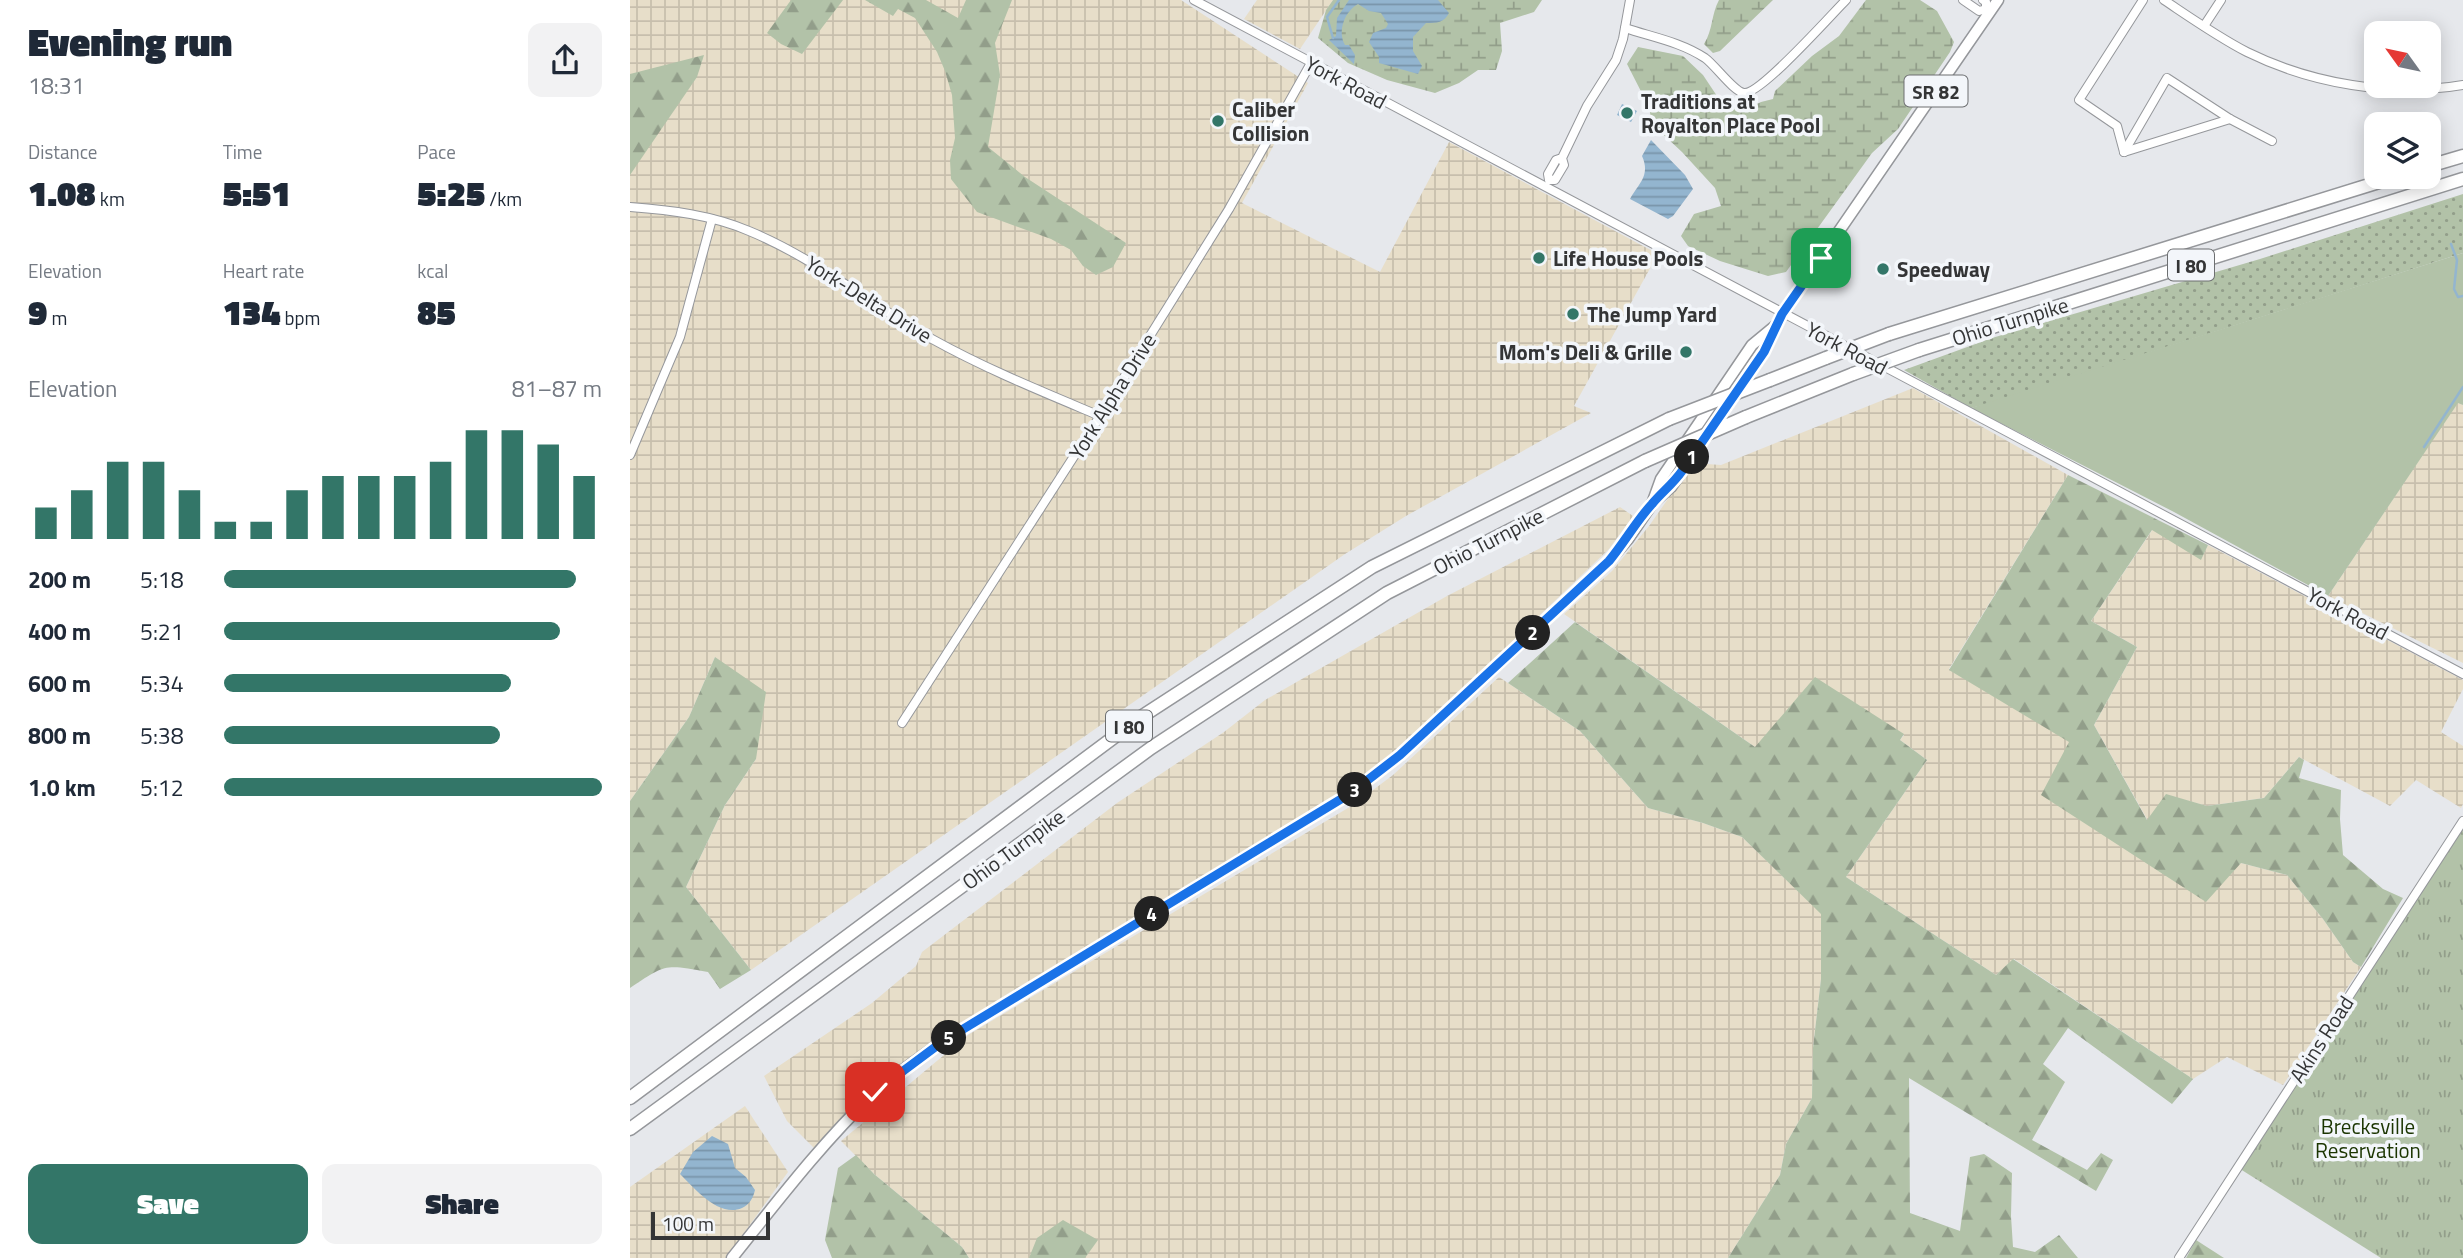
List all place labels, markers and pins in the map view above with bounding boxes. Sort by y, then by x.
place label: Traditions at Royalton Place Pool [1641,85,1820,141]
place label: Caliber Collision [1232,93,1309,149]
marker: Traditions at Royalton Place Pool [1619,105,1635,121]
marker: Caliber Collision [1210,113,1226,129]
pin [1791,228,1851,288]
place label: Life House Pools [1553,242,1704,274]
marker: Life House Pools [1531,250,1547,266]
place label: Speedway [1897,253,1991,285]
marker: Speedway [1875,261,1891,277]
place label: The Jump Yard [1587,298,1717,330]
marker: The Jump Yard [1565,306,1581,322]
place label: Mom's Deli & Grille [1499,336,1672,368]
marker: Mom's Deli & Grille [1678,344,1694,360]
pin: 1 [1674,440,1710,475]
pin: 2 [1516,616,1550,650]
pin: 3 [1338,772,1372,808]
pin: 4 [1134,897,1170,932]
pin: 5 [932,1020,966,1056]
pin [845,1062,905,1122]

